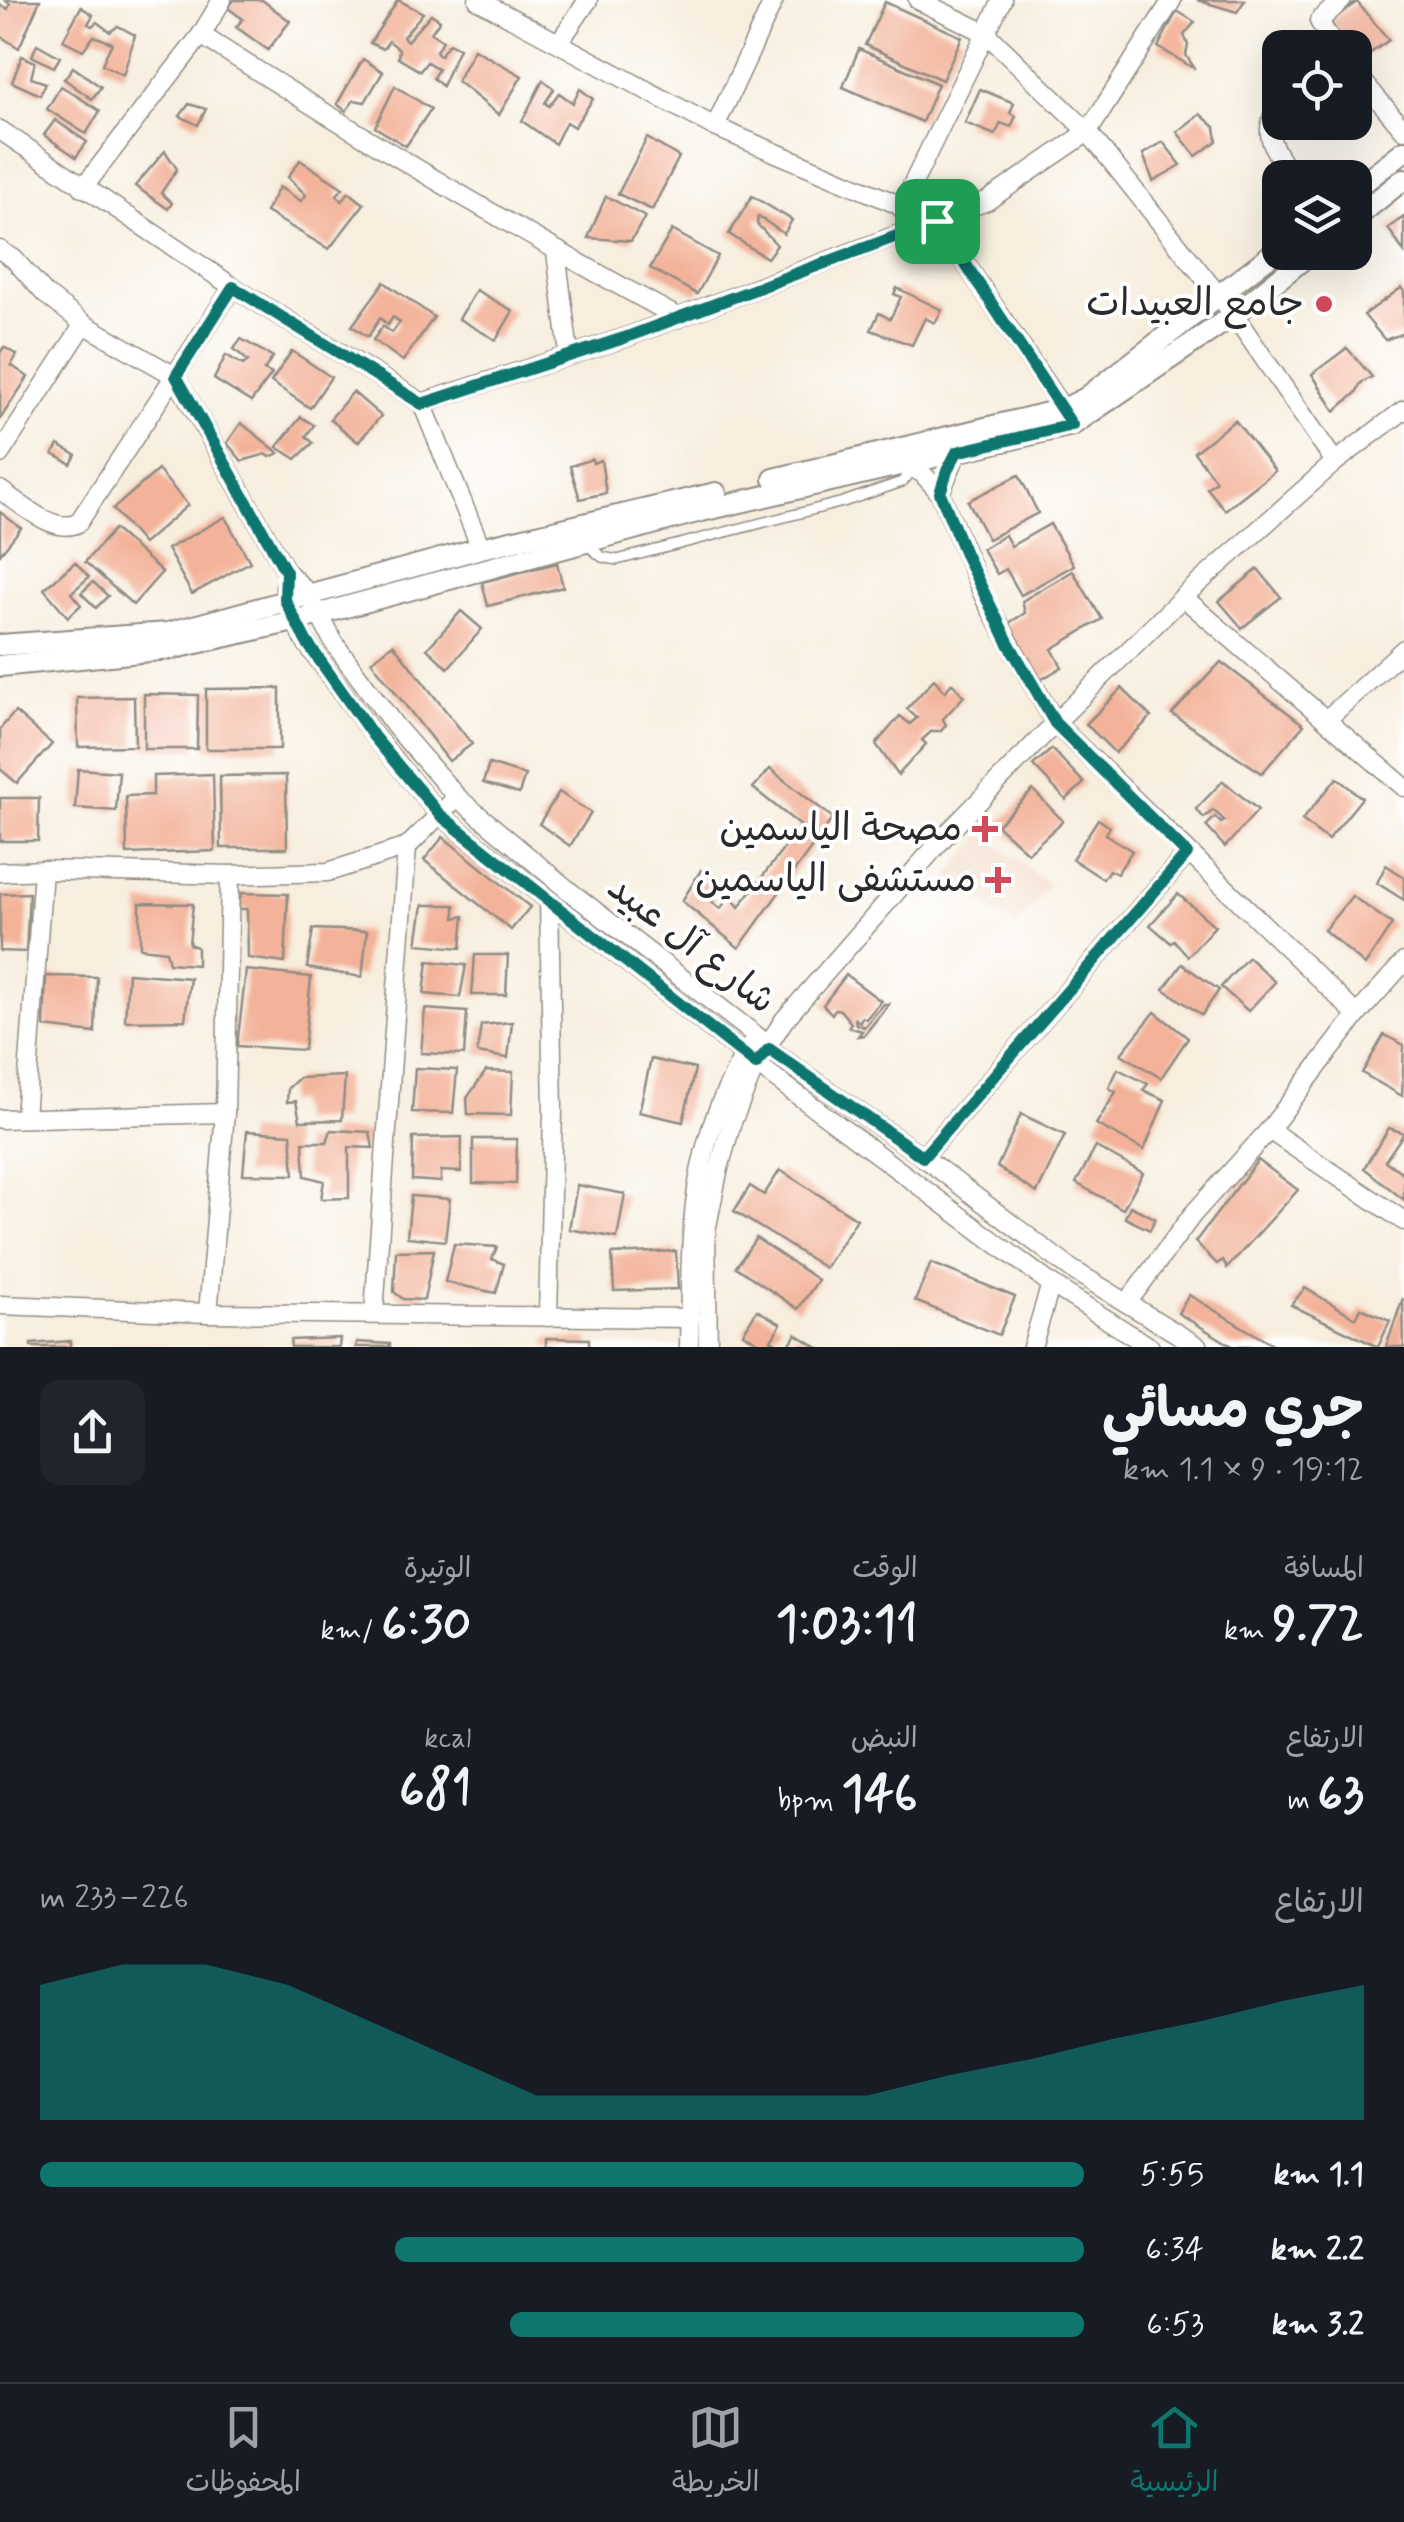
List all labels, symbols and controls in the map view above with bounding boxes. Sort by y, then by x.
map controls [1262,30,1372,270]
button: locate [1262,30,1372,140]
button: layers [1262,160,1372,270]
pin [895,179,980,264]
icon: arrive [910,194,965,249]
place label: جامع العبيدات [1086,280,1304,329]
marker: جامع العبيدات [1313,293,1335,315]
place label: مصحة الياسمين [719,805,962,854]
marker: مصحة الياسمين [972,816,998,842]
place label: مستشفى الياسمين [695,856,976,905]
street label: شارع آل عبيد [597,864,785,1026]
marker: مستشفى الياسمين [985,867,1011,893]
text: جري مسائي [1102,1375,1364,1447]
button: share [40,1380,145,1485]
text: 19:12 · 9 × 1.1 km [1123,1449,1364,1491]
text: الوتيرة [404,1551,471,1588]
text: الوقت [852,1551,918,1588]
text: المسافة [1284,1551,1364,1588]
text: 6:30 [381,1592,471,1658]
text: 1:03:11 [776,1592,918,1658]
text: 9.72 [1272,1592,1364,1658]
text: /km [321,1613,381,1650]
text: km [1224,1613,1272,1650]
text: kcal [424,1721,471,1758]
text: النبض [851,1721,918,1758]
text: الارتفاع [1285,1721,1364,1758]
text: 681 [399,1758,471,1824]
text: 146 [841,1762,918,1828]
text: 63 [1317,1762,1364,1828]
text: bpm [777,1783,841,1820]
text: m [1287,1783,1317,1820]
text: 226–233 m [40,1877,189,1919]
text: الارتفاع [1274,1882,1364,1924]
text: 5:55 [1140,2154,1204,2196]
text: 1.1 km [1273,2154,1364,2196]
text: 6:34 [1145,2229,1204,2271]
text: 2.2 km [1271,2229,1364,2271]
text: 6:53 [1146,2304,1204,2346]
text: 3.2 km [1272,2304,1364,2346]
tab: المحفوظات [186,2400,301,2506]
tab: الخريطة [672,2400,759,2506]
tab: الرئيسية [1131,2400,1218,2506]

